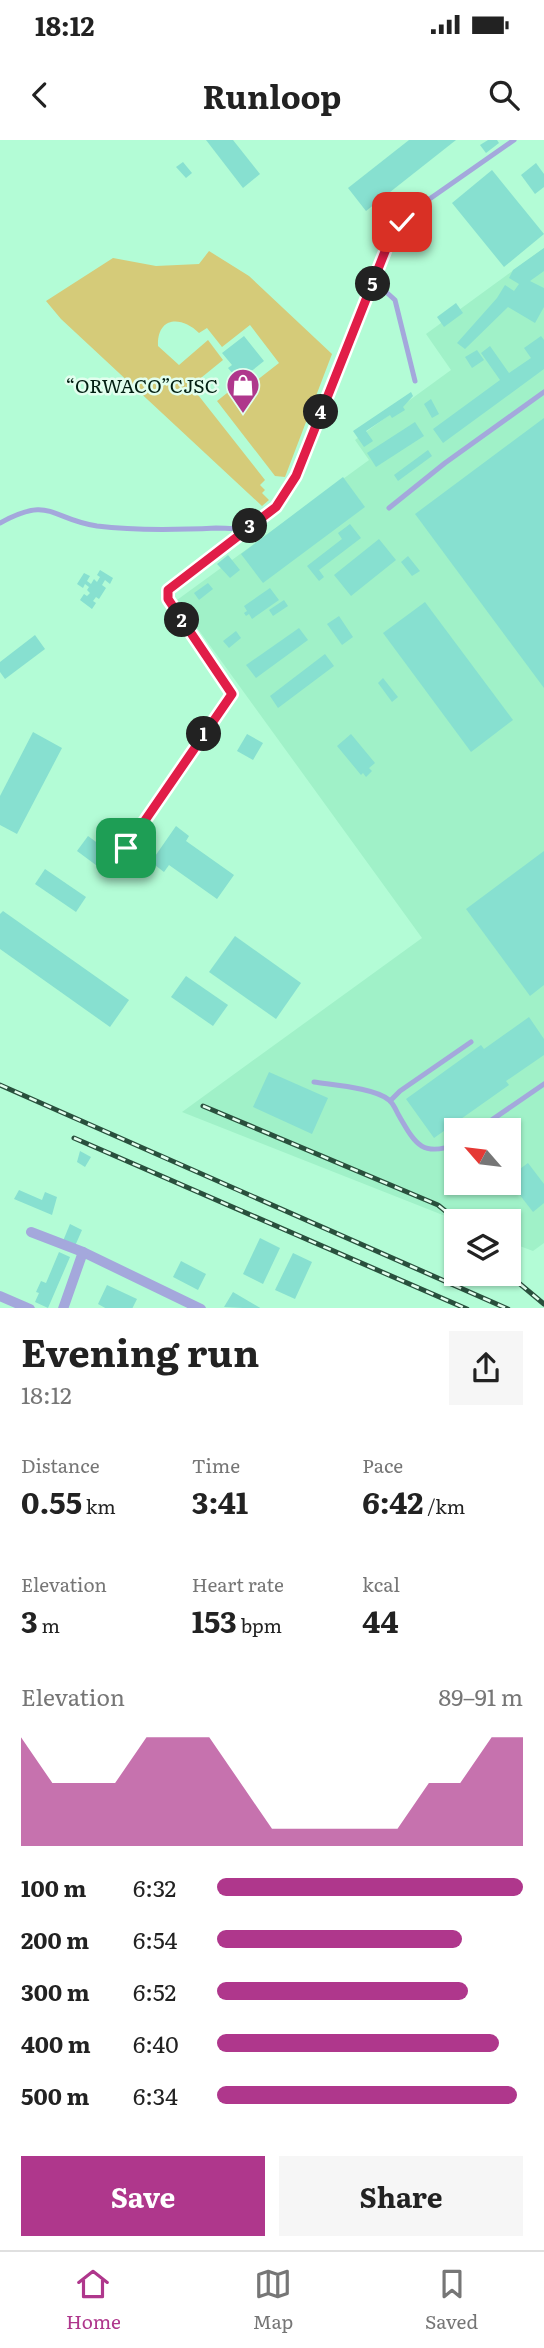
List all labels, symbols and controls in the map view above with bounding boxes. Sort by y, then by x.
text: 18:12 [35,5,94,44]
text: Runloop [203,71,341,119]
icon: back [21,76,59,114]
icon: search [485,76,523,114]
pin [372,192,432,252]
icon: check [383,203,421,241]
pin: 5 [356,267,390,302]
text: 5 [367,269,378,297]
shop icon: “ORWACO”CJSC [224,366,262,415]
place label: “ORWACO”CJSC [65,371,218,399]
pin: 4 [304,394,338,430]
text: 4 [315,397,326,425]
pin: 3 [232,508,268,544]
text: 3 [244,511,255,539]
pin: 2 [164,602,200,638]
text: 2 [176,605,187,633]
pin: 1 [186,716,222,752]
text: 1 [200,719,207,747]
pin [96,818,156,878]
icon: arrive [107,829,145,867]
north arrow [444,1118,522,1195]
map controls [444,1118,521,1286]
button: layers [444,1209,521,1286]
text: Evening run [21,1322,259,1379]
button: share [449,1331,523,1405]
text: 18:12 [21,1377,72,1411]
text: Distance [21,1451,100,1479]
text: Time [192,1451,240,1479]
text: Pace [362,1451,403,1479]
text: 0.55 [21,1479,82,1523]
text: 3:41 [192,1479,248,1523]
text: 6:42 [362,1479,423,1523]
text: km [82,1492,116,1520]
text: /km [423,1492,465,1520]
text: Elevation [21,1570,107,1598]
text: Heart rate [192,1570,284,1598]
text: kcal [362,1570,400,1598]
text: 3 [21,1598,38,1642]
text: 153 [192,1598,237,1642]
text: 44 [362,1598,399,1642]
text: m [38,1611,60,1639]
text: bpm [237,1611,282,1639]
text: Elevation [21,1679,125,1713]
text: 89–91 m [438,1679,523,1713]
text: 100 m [21,1870,86,1904]
text: 6:32 [133,1870,176,1904]
text: 200 m [21,1922,89,1956]
text: 6:54 [133,1922,177,1956]
text: 300 m [21,1974,90,2008]
text: 6:52 [133,1974,176,2008]
text: 400 m [21,2026,91,2060]
text: 6:40 [133,2026,179,2060]
text: 500 m [21,2078,89,2112]
text: 6:34 [133,2078,178,2112]
button: Save [21,2156,265,2236]
button: Share [279,2156,523,2236]
tab: Home [66,2265,121,2335]
tab: Map [253,2265,293,2335]
tab: Saved [425,2265,478,2335]

